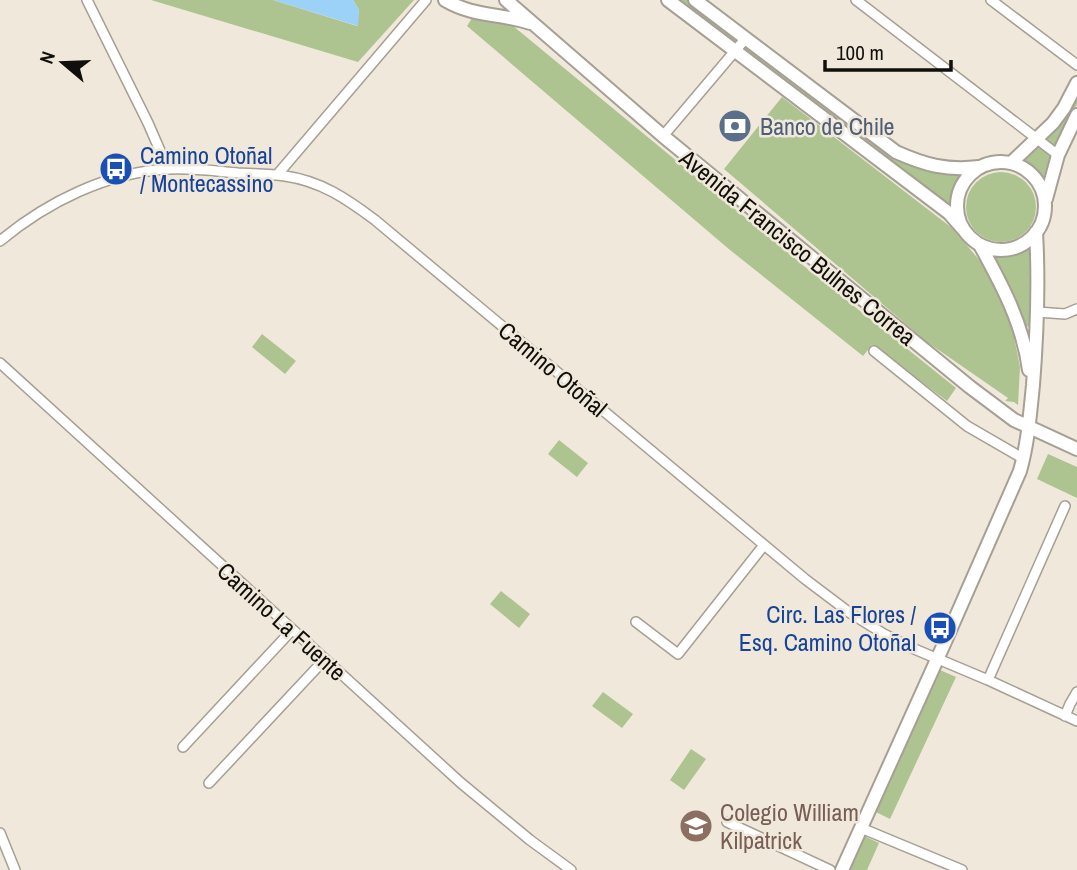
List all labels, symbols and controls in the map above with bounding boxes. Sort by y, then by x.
north arrow [28,28,98,98]
scale bar [825,28,951,72]
text: 100 m [836,38,884,67]
text: N [33,48,61,67]
bank icon: Banco de Chile [716,107,754,145]
place label: Banco de Chile [760,110,895,142]
place label: Camino Otoñal / Montecassino [140,139,273,199]
street label: Avenida Francisco Bulnes Correa [673,141,923,352]
bus stop icon: Camino Otoñal / Montecassino [97,150,135,188]
street label: Camino Otoñal [492,314,614,424]
street label: Camino La Fuente [211,555,353,687]
place label: Circ. Las Flores / Esq. Camino Otoñal [739,598,917,658]
bus stop icon: Circ. Las Flores / Esq. Camino Otoñal [921,609,959,647]
place label: Colegio William Kilpatrick [720,796,859,856]
school or university icon: Colegio William Kilpatrick [677,807,715,845]

